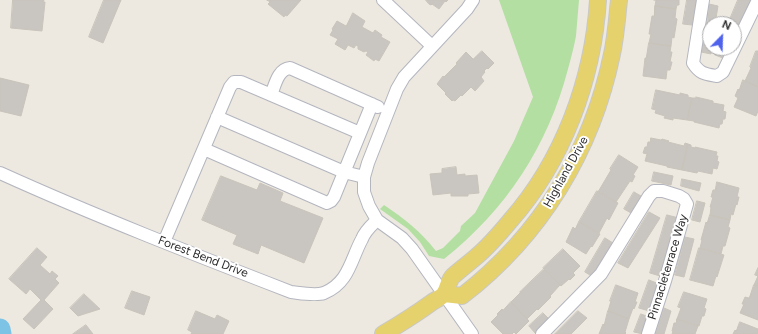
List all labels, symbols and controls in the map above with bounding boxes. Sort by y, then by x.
north arrow [702,16,742,56]
text: N [720,18,733,33]
street label: Highland Drive [541,134,591,210]
street label: Pinnacleterrace Way [645,212,691,322]
street label: Forest Bend Drive [156,233,250,281]

